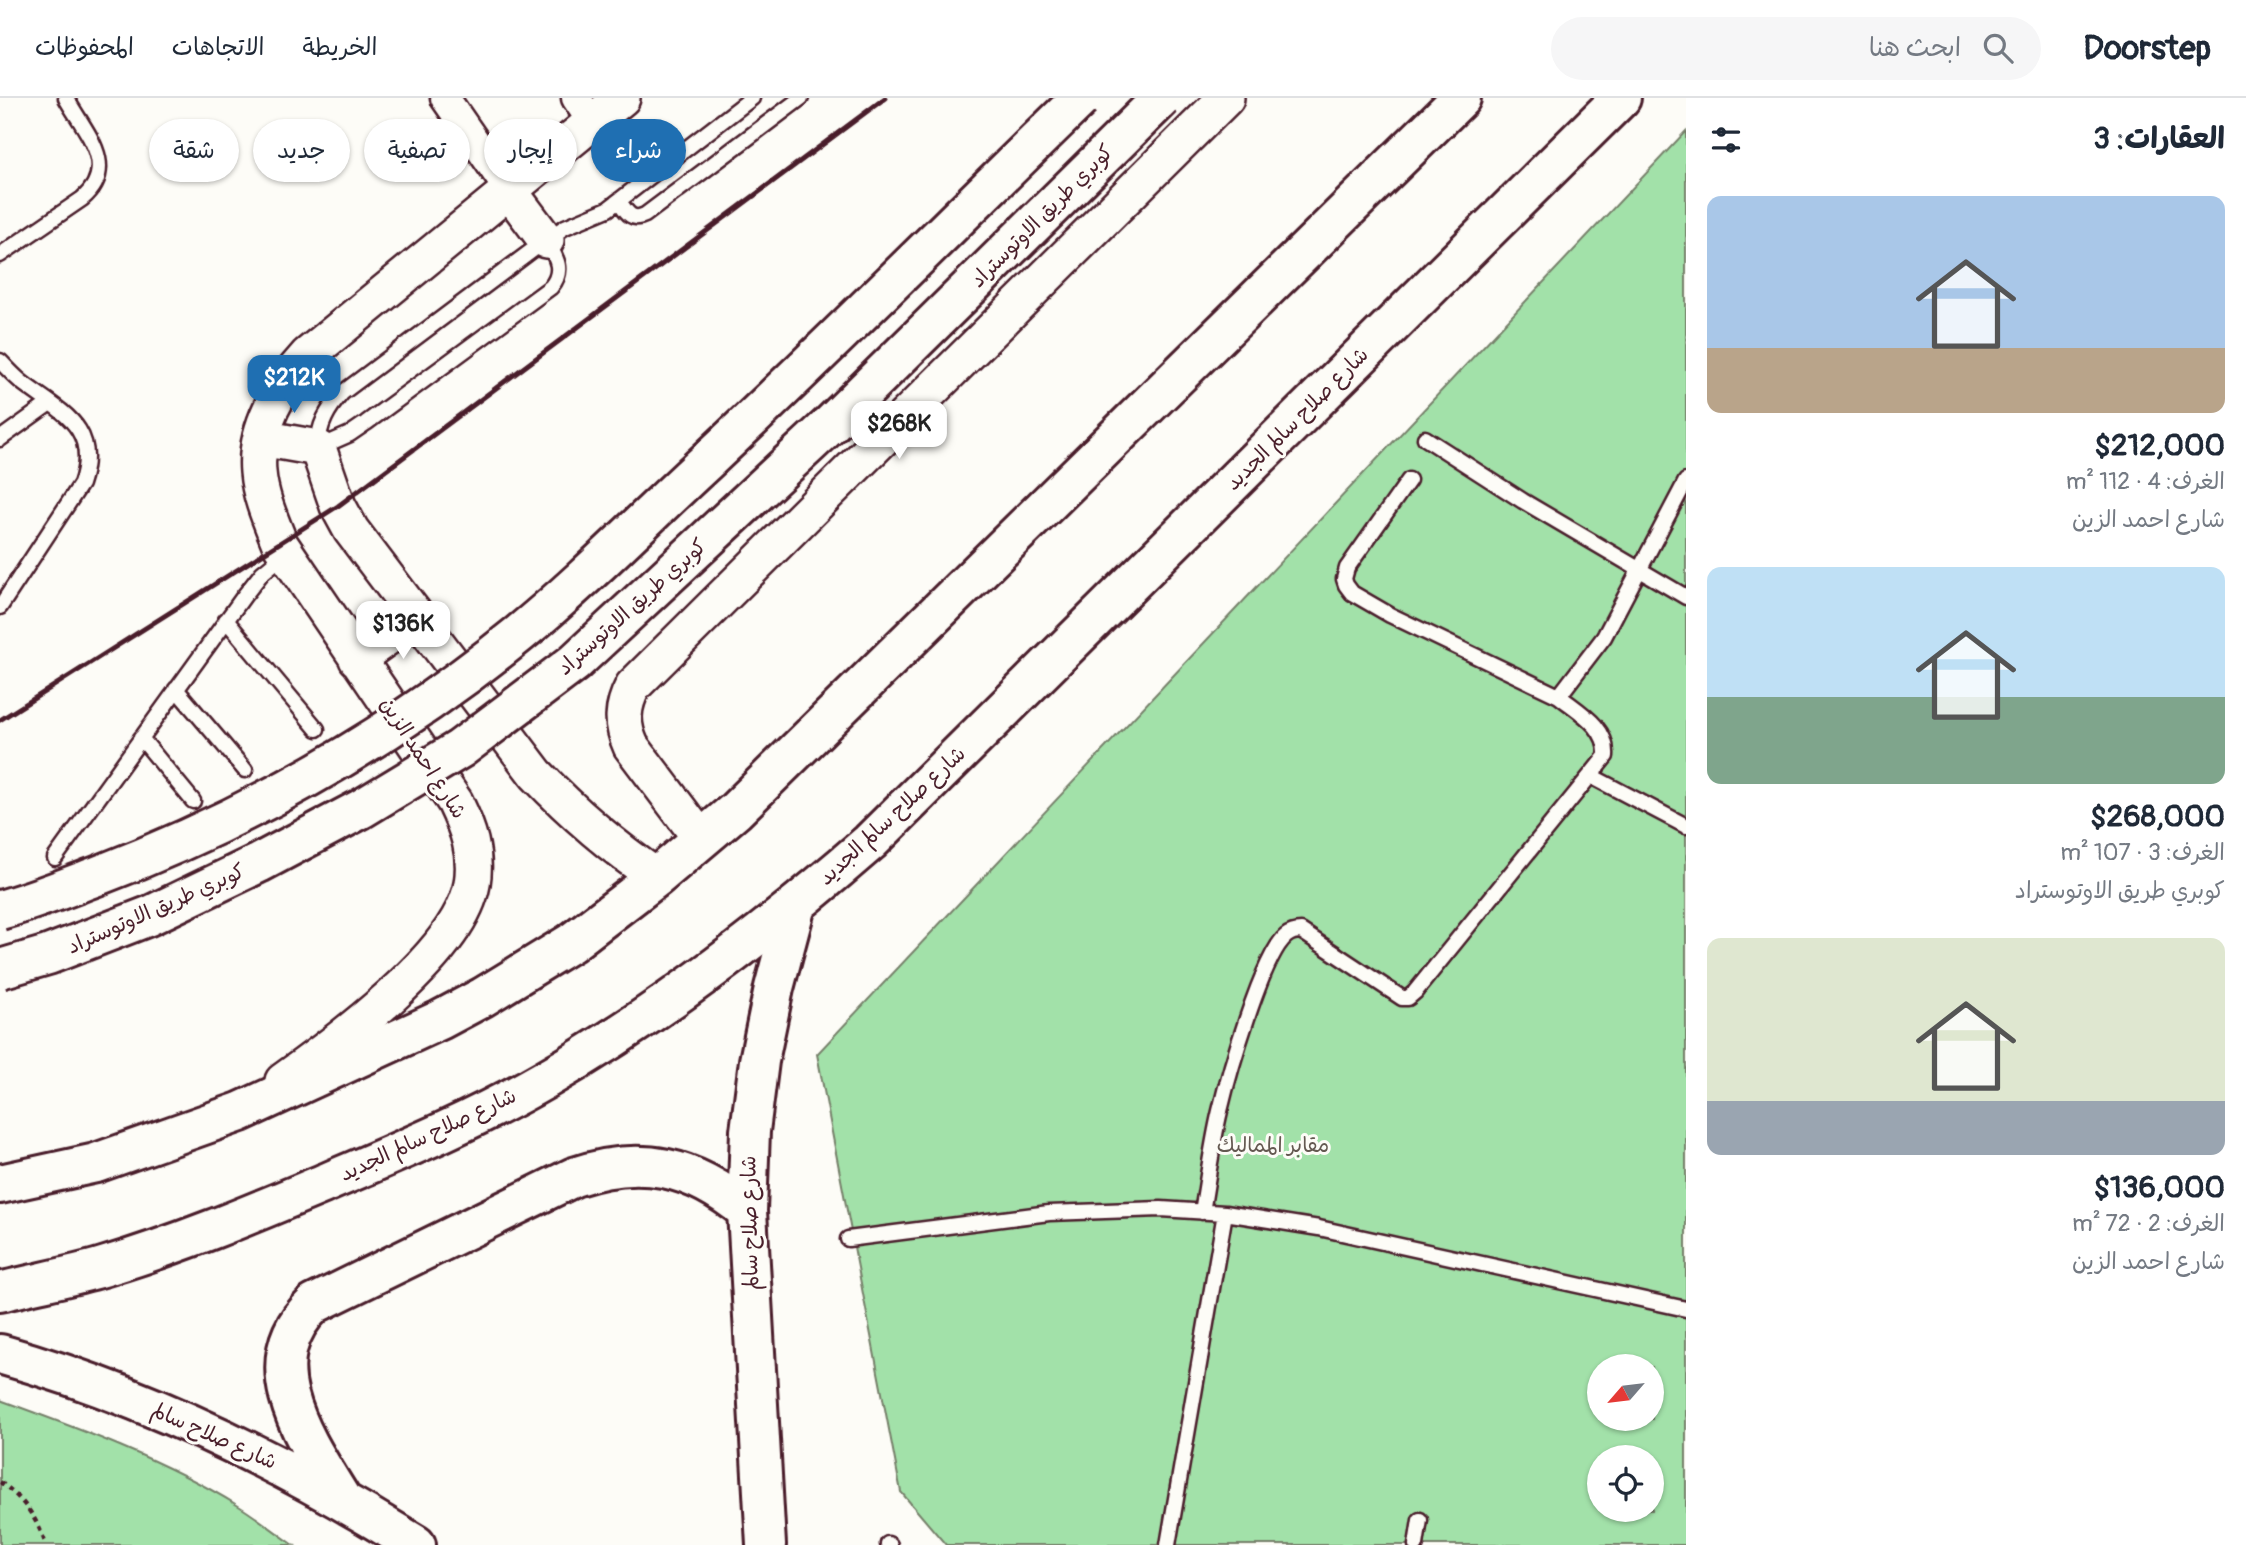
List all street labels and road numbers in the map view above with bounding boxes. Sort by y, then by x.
street label: كوبري طريق الاوتوستراد [965,139,1120,294]
street label: شارع صلاح سالم الجديد [1220,342,1376,498]
street label: كوبري طريق الاوتوستراد [552,533,713,682]
street label: شارع احمد الزين [373,692,472,825]
street label: شارع صلاح سالم الجديد [813,741,973,893]
street label: كوبري طريق الاوتوستراد [63,858,250,961]
street label: شارع صلاح سالم الجديد [335,1082,522,1190]
street label: شارع صلاح سالم [735,1155,767,1290]
street label: شارع صلاح سالم [146,1396,281,1478]

